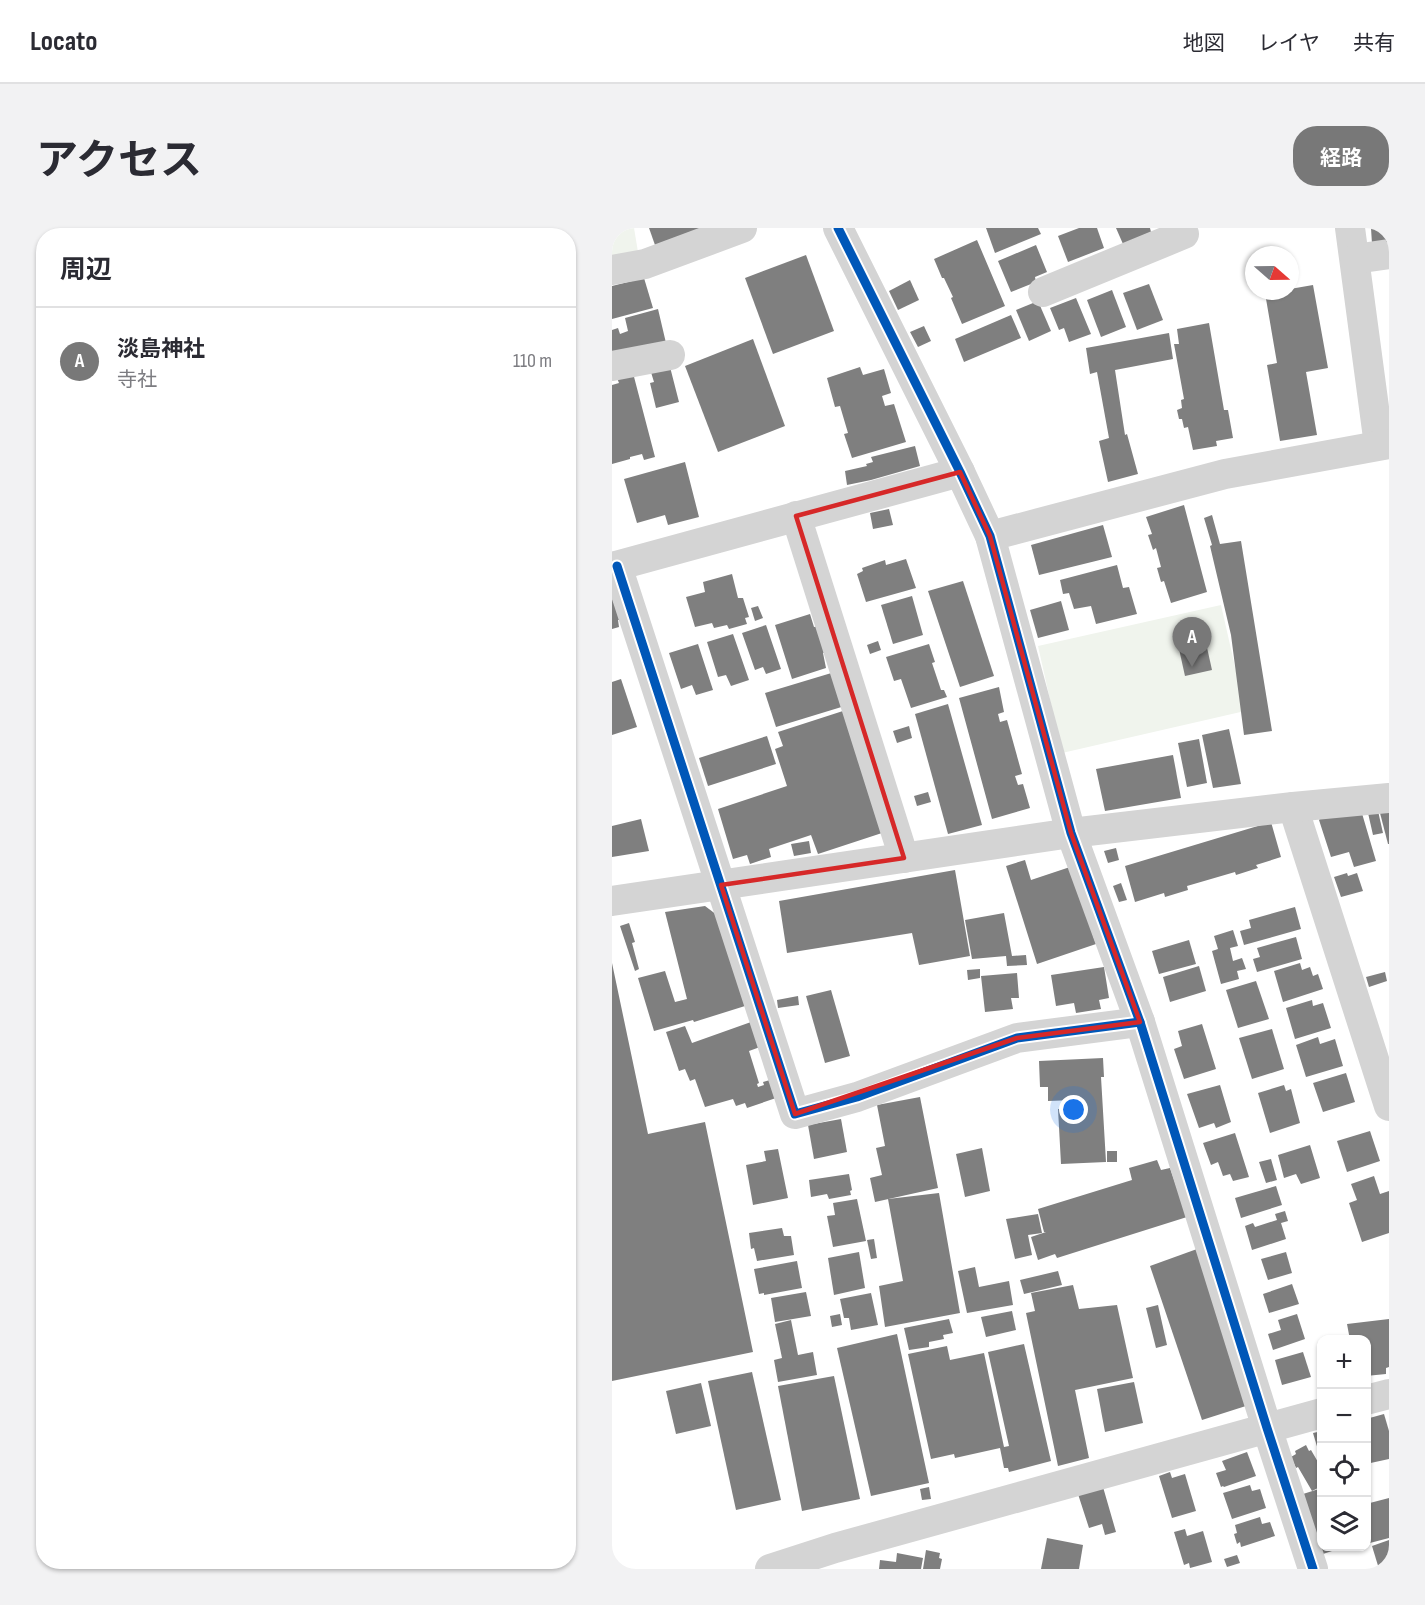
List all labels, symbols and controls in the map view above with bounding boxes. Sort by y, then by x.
text: Locato [30,25,97,58]
text: 地図 [1183,31,1225,56]
text: レイヤ [1258,31,1320,56]
text: 共有 [1353,31,1395,56]
button: 経路 [1293,126,1389,186]
text: アクセス [36,136,202,187]
north arrow [1245,246,1299,300]
text: 周辺 [60,255,112,286]
text: 淡島神社 [117,336,205,363]
text: A [75,349,84,373]
text: 110 m [513,349,552,373]
text: 寺社 [117,368,157,392]
pin: A [1172,618,1212,667]
your location [1059,1095,1088,1124]
map controls [1317,1335,1371,1551]
button: + [1317,1335,1371,1389]
button: − [1317,1389,1371,1443]
button: locate [1317,1443,1371,1497]
button: layers [1317,1497,1371,1551]

